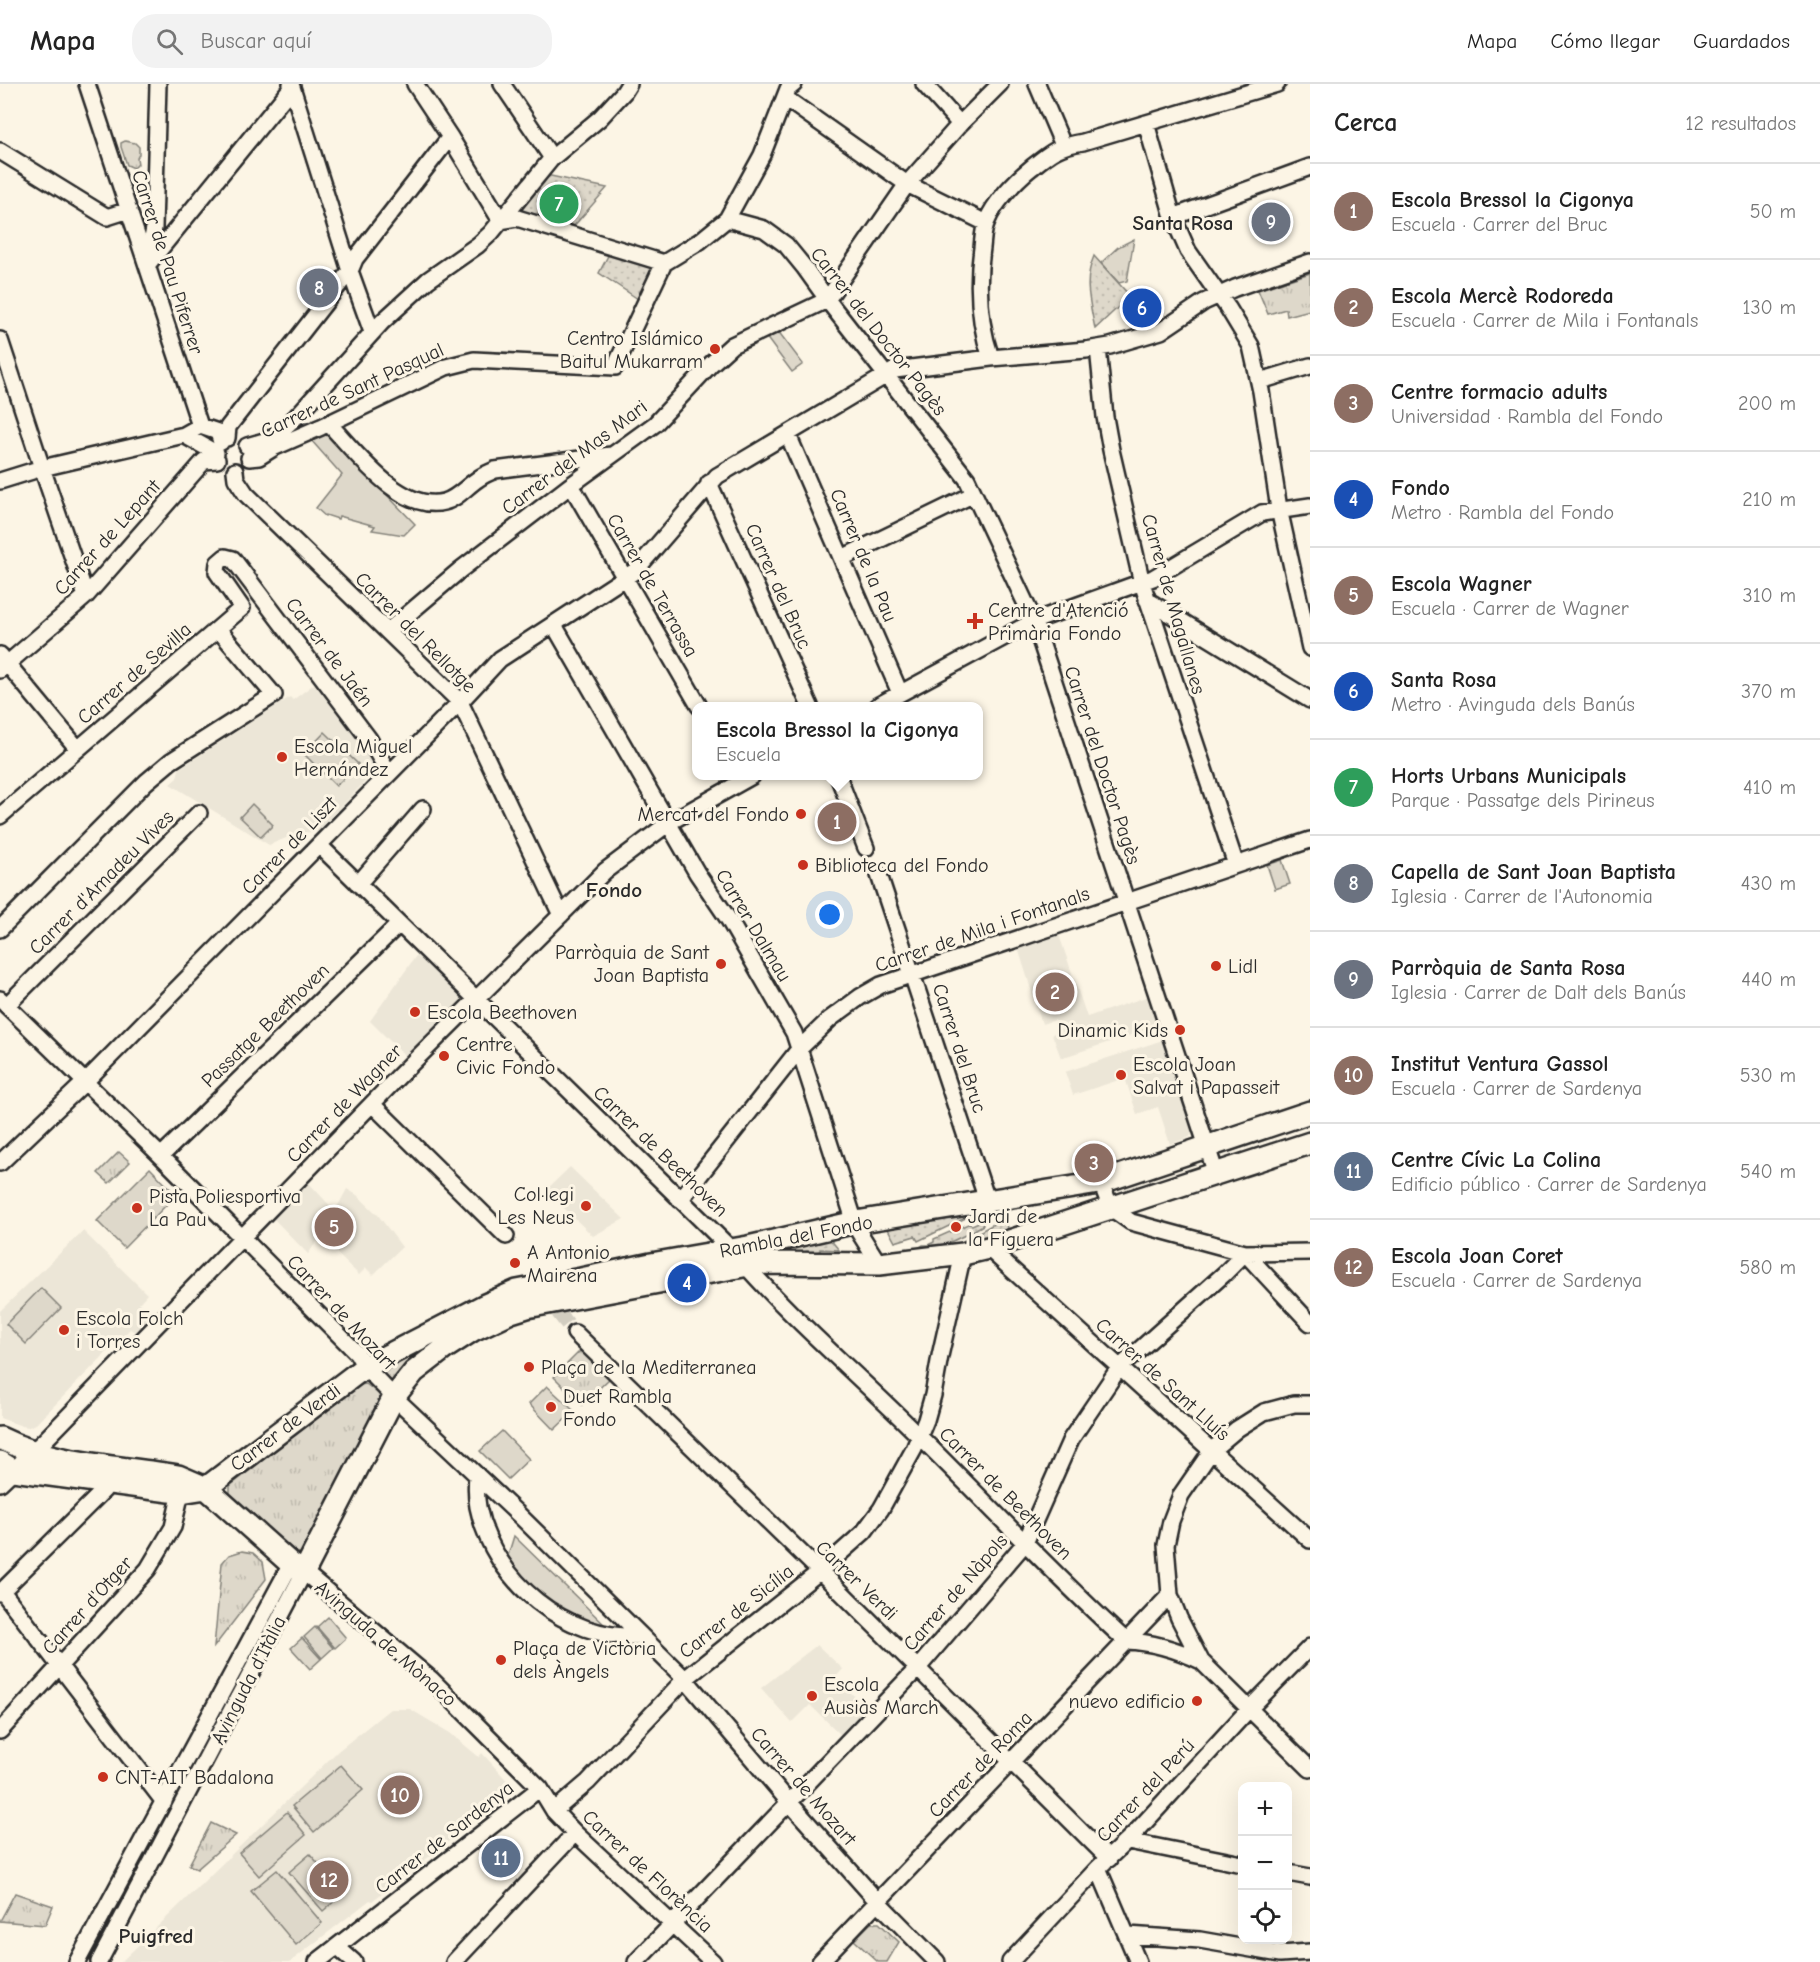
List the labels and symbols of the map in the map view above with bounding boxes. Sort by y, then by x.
street label: Carrer de Pau Piferrer [127,167,208,357]
pin: 7 [540,182,578,226]
pin: 9 [1252,200,1290,244]
district label: Santa Rosa [1133,211,1233,235]
street label: Carrer del Doctor Pagès [806,243,951,420]
pin: 8 [300,266,338,310]
pin: 6 [1122,286,1162,330]
place label: Centro Islámico Baitul Mukarram [560,327,703,373]
street label: Carrer de Sant Pasqual [257,338,447,443]
marker: Centro Islámico Baitul Mukarram [708,342,722,356]
street label: Carrer del Mas Mari [497,395,652,520]
street label: Carrer de Lepant [49,474,166,600]
street label: Carrer de la Pau [825,485,902,625]
street label: Carrer de Terrassa [602,510,703,661]
street label: Carrer de Magallanes [1137,511,1210,697]
street label: Carrer del Bruc [741,520,817,653]
street label: Carrer del Rellotge [351,567,481,697]
street label: Carrer de Jaén [281,593,378,711]
place label: Centre d'Atenció Primària Fondo [988,599,1128,645]
marker: Centre d'Atenció Primària Fondo [966,612,984,630]
street label: Carrer de Sevilla [73,618,196,729]
street label: Carrer del Doctor Pagès [1060,663,1145,867]
place label: Escola Miguel Hernández [294,735,412,781]
marker: Escola Miguel Hernández [275,750,289,764]
street label: Carrer de Liszt [237,791,343,899]
pin: 1 [818,800,856,844]
place label: Mercat del Fondo [638,803,789,826]
street label: Carrer d'Amadeu Vives [24,805,178,959]
marker: Mercat del Fondo [794,807,808,821]
place label: Biblioteca del Fondo [815,854,989,877]
marker: Biblioteca del Fondo [796,858,810,872]
street label: Carrer Dalmau [711,865,796,986]
district label: Fondo [586,878,642,902]
street label: Carrer de Mila i Fontanals [872,882,1093,977]
your location [815,900,844,929]
place label: Parròquia de Sant Joan Baptista [555,941,710,987]
place label: Lidl [1228,955,1258,978]
marker: Parròquia de Sant Joan Baptista [714,957,728,971]
street label: Passatge Beethoven [197,959,334,1092]
marker: Lidl [1209,959,1223,973]
pin: 2 [1036,970,1074,1014]
street label: Carrer del Bruc [928,981,991,1116]
place label: Escola Beethoven [427,1001,577,1024]
marker: Escola Beethoven [408,1005,422,1019]
place label: Dinamic Kids [1057,1019,1168,1042]
marker: Dinamic Kids [1173,1023,1187,1037]
place label: Centre Civic Fondo [456,1033,555,1079]
street label: Carrer de Wagner [282,1039,407,1167]
marker: Centre Civic Fondo [437,1049,451,1063]
place label: Escola Joan Salvat i Papasseit [1133,1053,1280,1099]
marker: Escola Joan Salvat i Papasseit [1114,1068,1128,1082]
street label: Carrer de Beethoven [589,1081,733,1222]
pin: 3 [1074,1140,1114,1186]
place label: Col·legi Les Neus [498,1183,574,1229]
place label: Pista Poliesportiva La Pau [149,1185,301,1231]
marker: Col·legi Les Neus [579,1199,593,1213]
marker: Pista Poliesportiva La Pau [130,1201,144,1215]
pin: 5 [314,1204,354,1250]
place label: Jardi de la Figuera [968,1205,1054,1251]
street label: Rambla del Fondo [718,1210,875,1263]
marker: Jardi de la Figuera [949,1220,963,1234]
place label: A Antonio Mairena [527,1241,610,1287]
street label: Carrer de Mozart [282,1250,402,1376]
marker: A Antonio Mairena [508,1256,522,1270]
pin: 4 [668,1260,706,1306]
place label: Escola Folch i Torres [76,1307,184,1353]
street label: Carrer de Sant Lluís [1091,1313,1234,1446]
marker: Escola Folch i Torres [57,1323,71,1337]
place label: Plaça de la Mediterranea [541,1356,757,1379]
marker: Plaça de la Mediterranea [522,1360,536,1374]
street label: Carrer de Verdi [226,1378,345,1476]
place label: Duet Rambla Fondo [563,1385,672,1431]
marker: Duet Rambla Fondo [544,1400,558,1414]
street label: Carrer de Beethoven [934,1422,1077,1565]
street label: Carrer de Nàpols [898,1529,1012,1656]
street label: Carrer Verdi [811,1536,902,1625]
street label: Carrer d'Otger [37,1552,137,1659]
street label: Carrer de Sicília [674,1560,798,1663]
street label: Avinguda de Mònaco [310,1576,461,1711]
street label: Avinguda d'Itàlia [206,1612,291,1748]
place label: Plaça de Victòria dels Àngels [513,1637,656,1683]
marker: Plaça de Victòria dels Àngels [494,1653,508,1667]
place label: Escola Ausiàs March [824,1673,939,1719]
marker: Escola Ausiàs March [805,1689,819,1703]
place label: nuevo edificio [1068,1690,1185,1713]
marker: nuevo edificio [1190,1694,1204,1708]
street label: Carrer de Roma [924,1706,1037,1822]
street label: Carrer de Mozart [746,1723,862,1851]
street label: Carrer del Perú [1092,1734,1199,1847]
place label: CNT-AIT Badalona [115,1766,274,1789]
marker: CNT-AIT Badalona [96,1770,110,1784]
pin: 10 [380,1772,420,1818]
street label: Carrer de Sardenya [370,1776,518,1899]
street label: Carrer de Florència [578,1805,717,1938]
pin: 11 [482,1836,520,1880]
pin: 12 [310,1858,348,1902]
district label: Puigfred [119,1924,193,1948]

